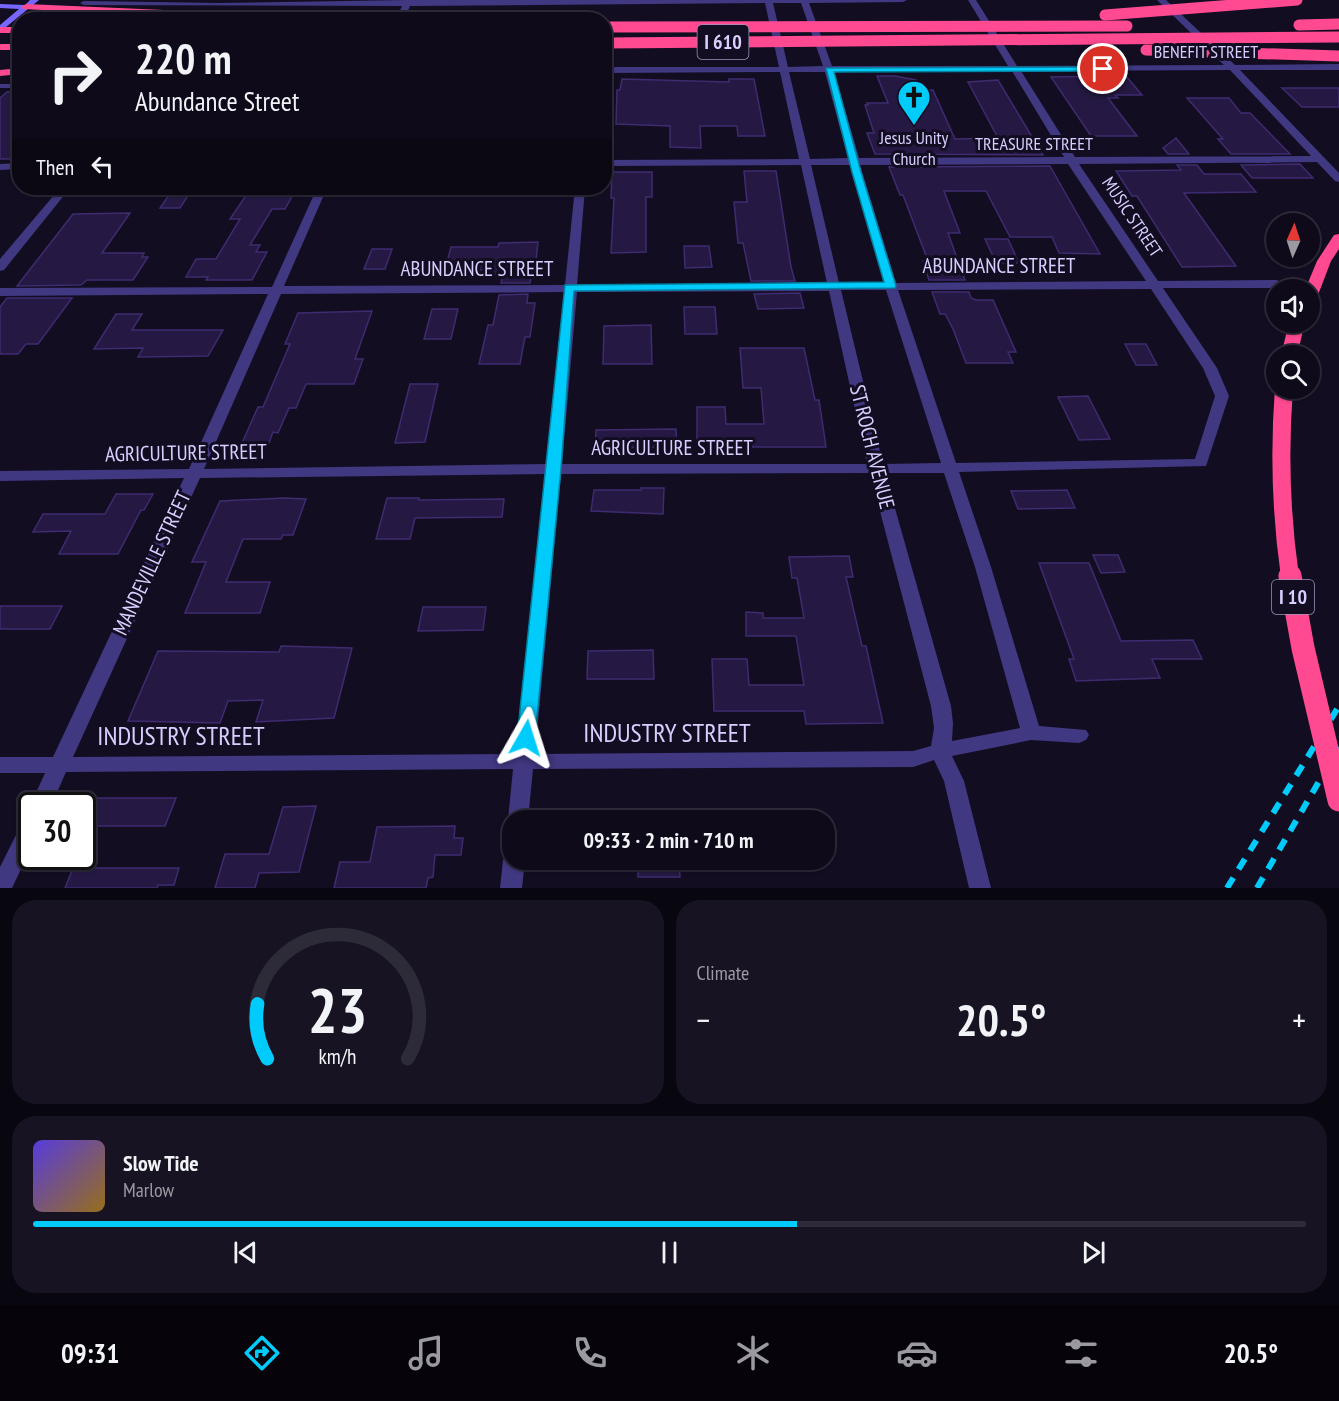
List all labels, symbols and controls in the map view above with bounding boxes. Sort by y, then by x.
road number: I 610 [698,25,748,59]
text: 220 m [135,31,232,86]
icon: right [36,36,114,114]
street label: BENEFIT STREET [1154,40,1258,63]
pin [1077,43,1128,94]
icon: arrive [1086,52,1119,85]
church icon: Jesus Unity Church [896,79,932,126]
text: Abundance Street [135,84,299,118]
place label: Jesus Unity Church [879,126,948,170]
street label: TREASURE STREET [975,132,1093,155]
icon: left [86,150,119,183]
text: Then [36,153,74,181]
street label: MUSIC STREET [1097,172,1168,261]
north arrow [1266,213,1320,267]
map controls [1266,213,1320,399]
street label: ABUNDANCE STREET [923,252,1076,279]
street label: ABUNDANCE STREET [401,255,554,282]
button: sound [1266,279,1320,333]
button: search [1266,345,1320,399]
street label: ST ROCH AVENUE [844,382,901,512]
street label: AGRICULTURE STREET [591,434,753,461]
street label: AGRICULTURE STREET [105,438,268,467]
street label: MANDEVILLE STREET [106,486,197,639]
road number: I 10 [1272,580,1314,614]
position arrow [494,706,558,770]
street label: INDUSTRY STREET [583,716,751,749]
street label: INDUSTRY STREET [97,719,265,752]
speed limit sign: 30 [18,792,96,870]
text: 09:33 · 2 min · 710 m [583,826,754,854]
text: Climate [697,960,749,986]
text: 23 [308,969,368,1050]
text: 20.5° [956,990,1046,1048]
text: − [697,998,710,1041]
text: + [1292,998,1306,1041]
text: km/h [319,1042,357,1070]
text: Slow Tide [123,1149,199,1177]
text: Marlow [123,1177,174,1203]
icon: previous [229,1236,262,1269]
icon: pause [653,1236,686,1269]
icon: next [1077,1236,1110,1269]
icon: directions [241,1332,283,1374]
icon: music [405,1332,447,1374]
icon: phone [569,1332,611,1374]
icon: climate [732,1332,774,1374]
icon: car [896,1332,938,1374]
icon: filters [1060,1332,1102,1374]
text: 09:31 [61,1336,119,1370]
text: 20.5° [1224,1336,1278,1370]

